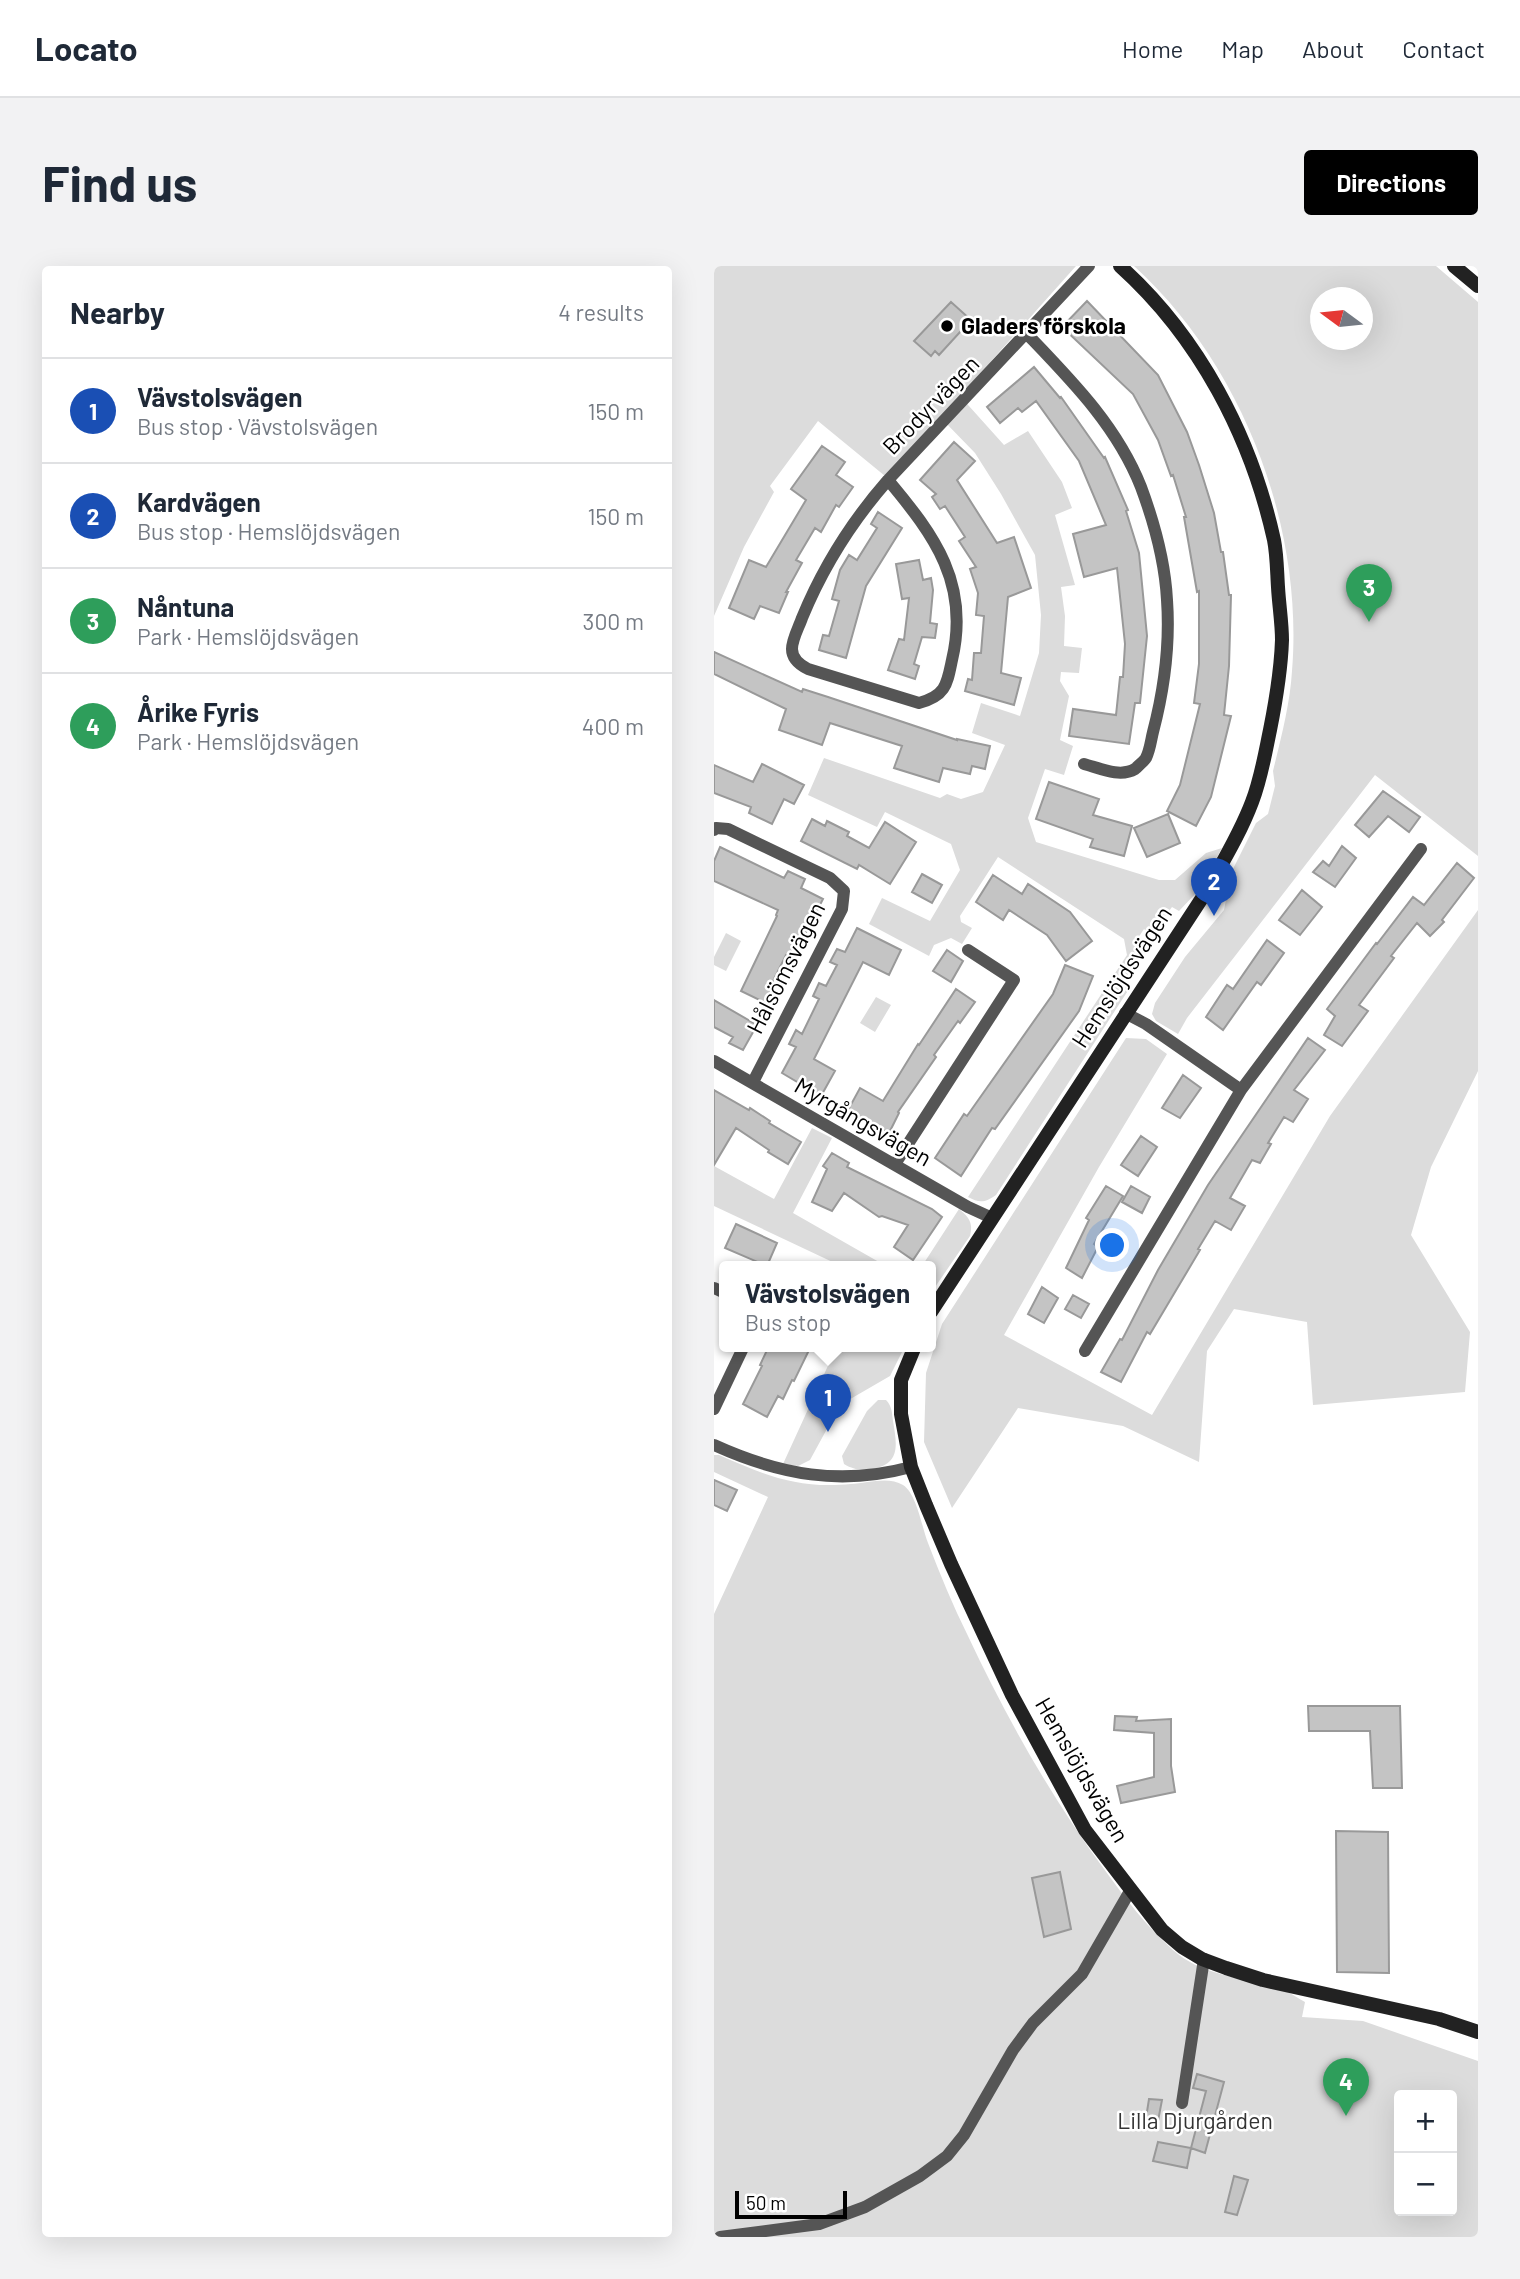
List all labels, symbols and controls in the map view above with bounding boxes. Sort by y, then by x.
text: Locato [35,28,138,68]
text: Home [1122,34,1183,63]
text: Map [1221,34,1264,63]
text: About [1302,34,1364,63]
text: Contact [1402,34,1485,63]
button: Directions [1304,150,1478,215]
text: Find us [42,153,197,212]
north arrow [1310,287,1373,350]
text: Nearby [70,294,165,330]
text: 4 results [558,298,644,326]
place label: Gladers förskola [961,311,1126,339]
marker: Gladers förskola [939,318,955,334]
street label: Brodyrvägen [876,349,984,460]
text: Vävstolsvägen [137,381,302,412]
text: 1 [89,397,97,425]
text: 150 m [588,397,644,425]
text: Bus stop · Vävstolsvägen [137,412,378,440]
text: Kardvägen [137,486,261,517]
text: 2 [87,502,99,530]
text: 150 m [588,502,644,530]
text: Bus stop · Hemslöjdsvägen [137,517,400,545]
pin: 3 [1346,564,1392,622]
text: Nåntuna [137,591,234,622]
text: 3 [87,607,99,635]
text: 300 m [583,607,644,635]
text: Park · Hemslöjdsvägen [137,622,359,650]
text: Årike Fyris [137,696,259,727]
text: 4 [86,712,100,740]
text: 400 m [582,712,644,740]
text: Park · Hemslöjdsvägen [137,727,359,755]
pin: 2 [1191,858,1237,916]
street label: Hålsömsvägen [740,897,830,1038]
street label: Hemslöjdsvägen [1065,901,1177,1052]
street label: Myrgångsvägen [790,1071,937,1172]
your location [1095,1228,1129,1262]
popup [719,1261,936,1352]
text: Vävstolsvägen [745,1277,910,1308]
text: Bus stop [745,1308,831,1336]
pin: 1 [805,1374,851,1432]
street label: Hemslöjdsvägen [1030,1692,1136,1847]
pin: 4 [1323,2058,1369,2116]
map controls [1394,2090,1457,2216]
button: + [1394,2090,1457,2153]
park label: Lilla Djurgården [1117,2106,1273,2134]
button: − [1394,2153,1457,2216]
scale bar [735,2188,847,2220]
text: 50 m [746,2191,786,2214]

